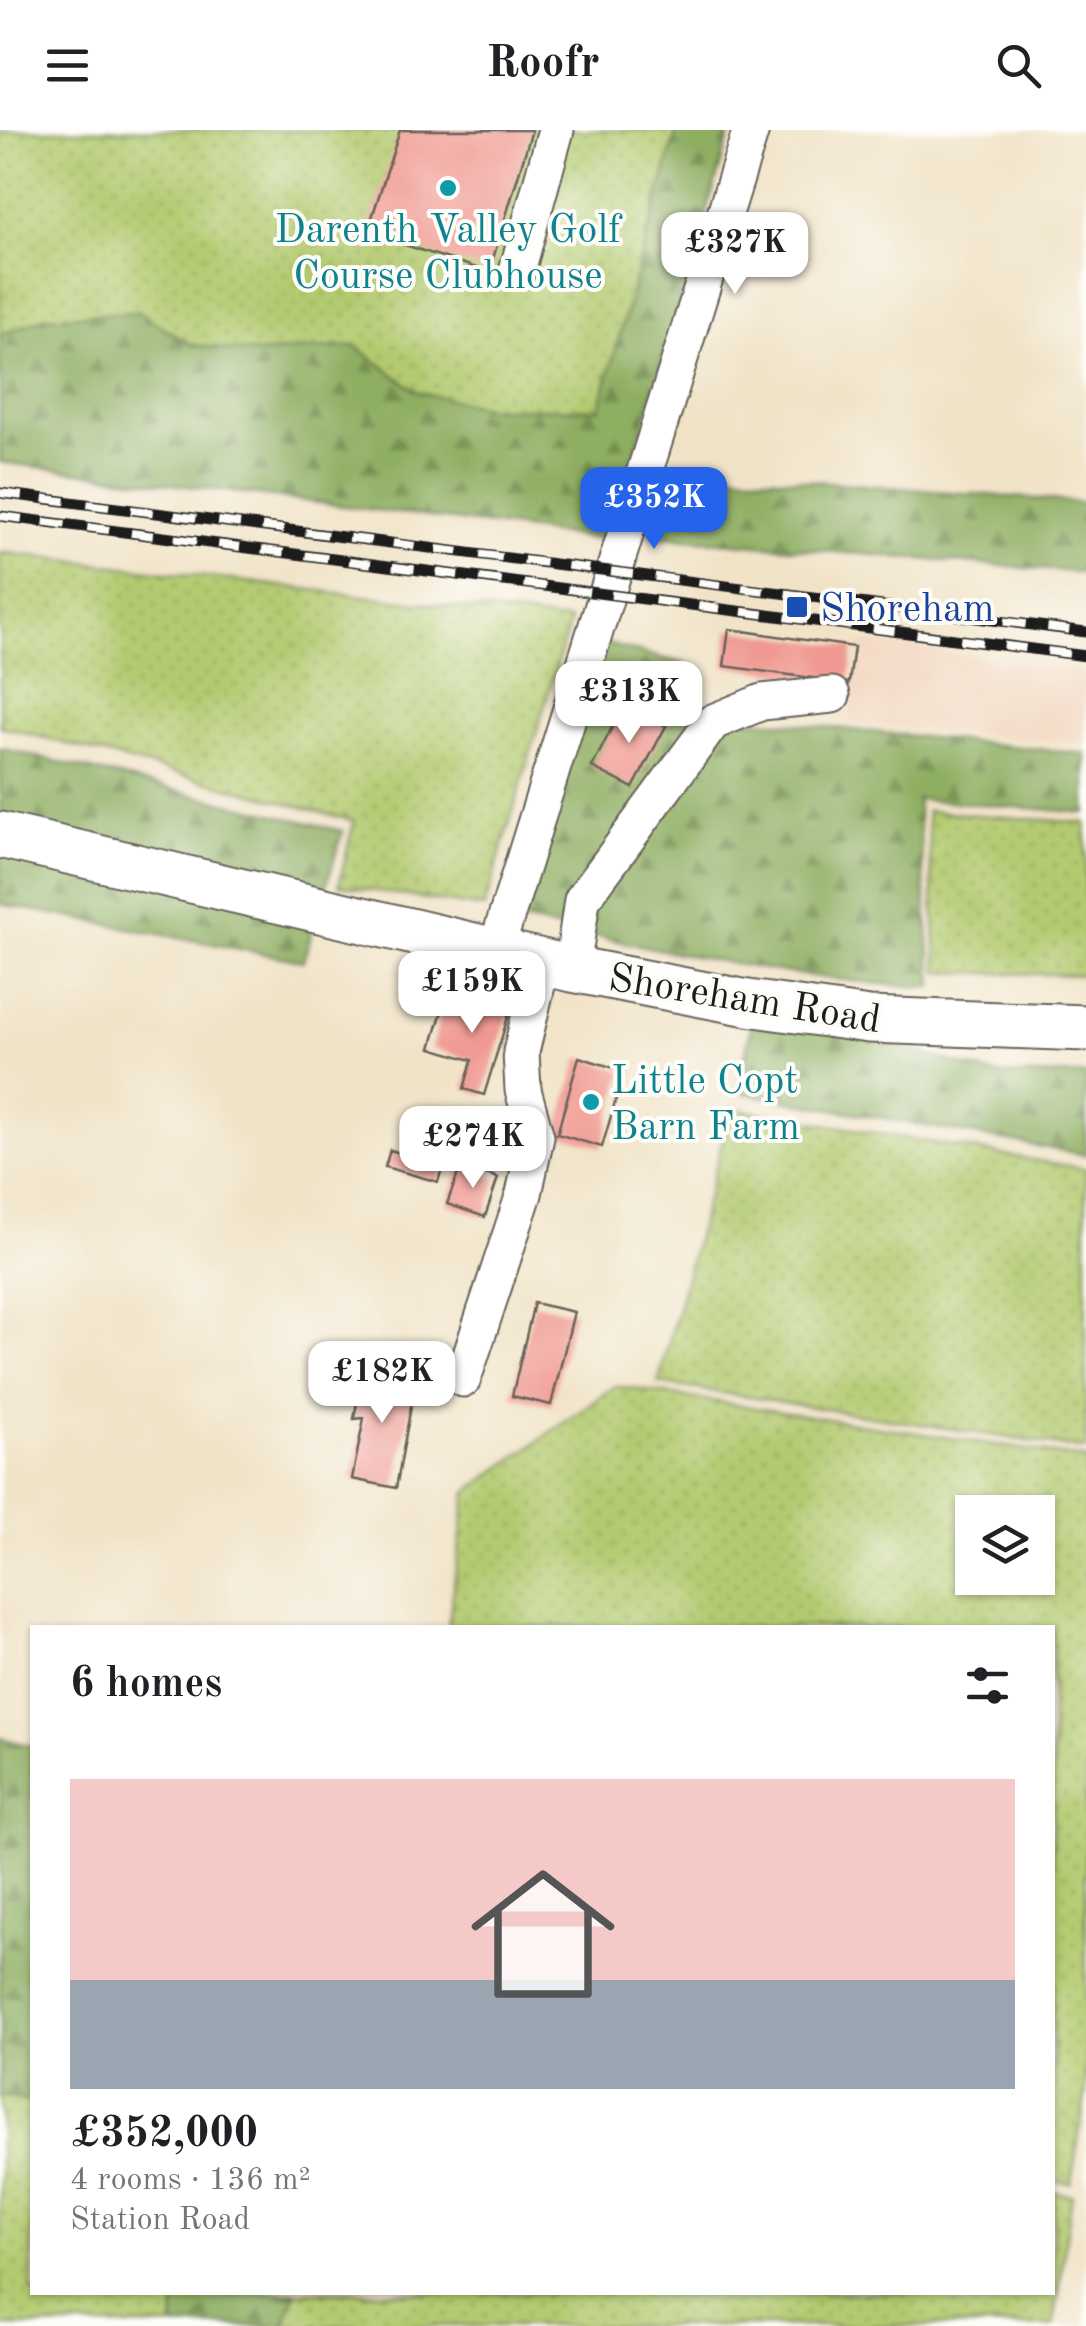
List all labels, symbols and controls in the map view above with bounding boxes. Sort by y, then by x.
icon: menu [40,38,95,93]
icon: search [991,38,1046,93]
text: Roofr [486,42,600,87]
marker: Darenth Valley Golf Course Clubhouse [437,177,459,199]
place label: Darenth Valley Golf Course Clubhouse [275,212,623,298]
pin: £327K [665,212,805,297]
text: £327K [683,228,787,260]
pin: £352K [584,467,724,552]
text: £352K [602,483,706,515]
place label: Shoreham [820,591,994,631]
marker: Shoreham [784,594,810,620]
pin: £313K [559,661,699,746]
text: £313K [577,677,681,709]
pin: £159K [402,951,542,1036]
street label: Shoreham Road [606,960,883,1042]
text: £159K [420,967,524,999]
place label: Little Copt Barn Farm [611,1063,800,1149]
marker: Little Copt Barn Farm [580,1091,602,1113]
pin: £274K [403,1106,543,1191]
text: £274K [421,1122,525,1154]
pin: £182K [312,1341,452,1426]
text: £182K [330,1357,434,1389]
map controls [955,1495,1055,1595]
button: layers [955,1495,1055,1595]
icon: filters [960,1658,1015,1713]
text: 6 homes [70,1664,222,1706]
icon: home [453,1844,633,2024]
text: £352,000 [70,2114,258,2156]
text: 4 rooms · 136 m² [70,2165,311,2197]
text: Station Road [70,2205,250,2237]

